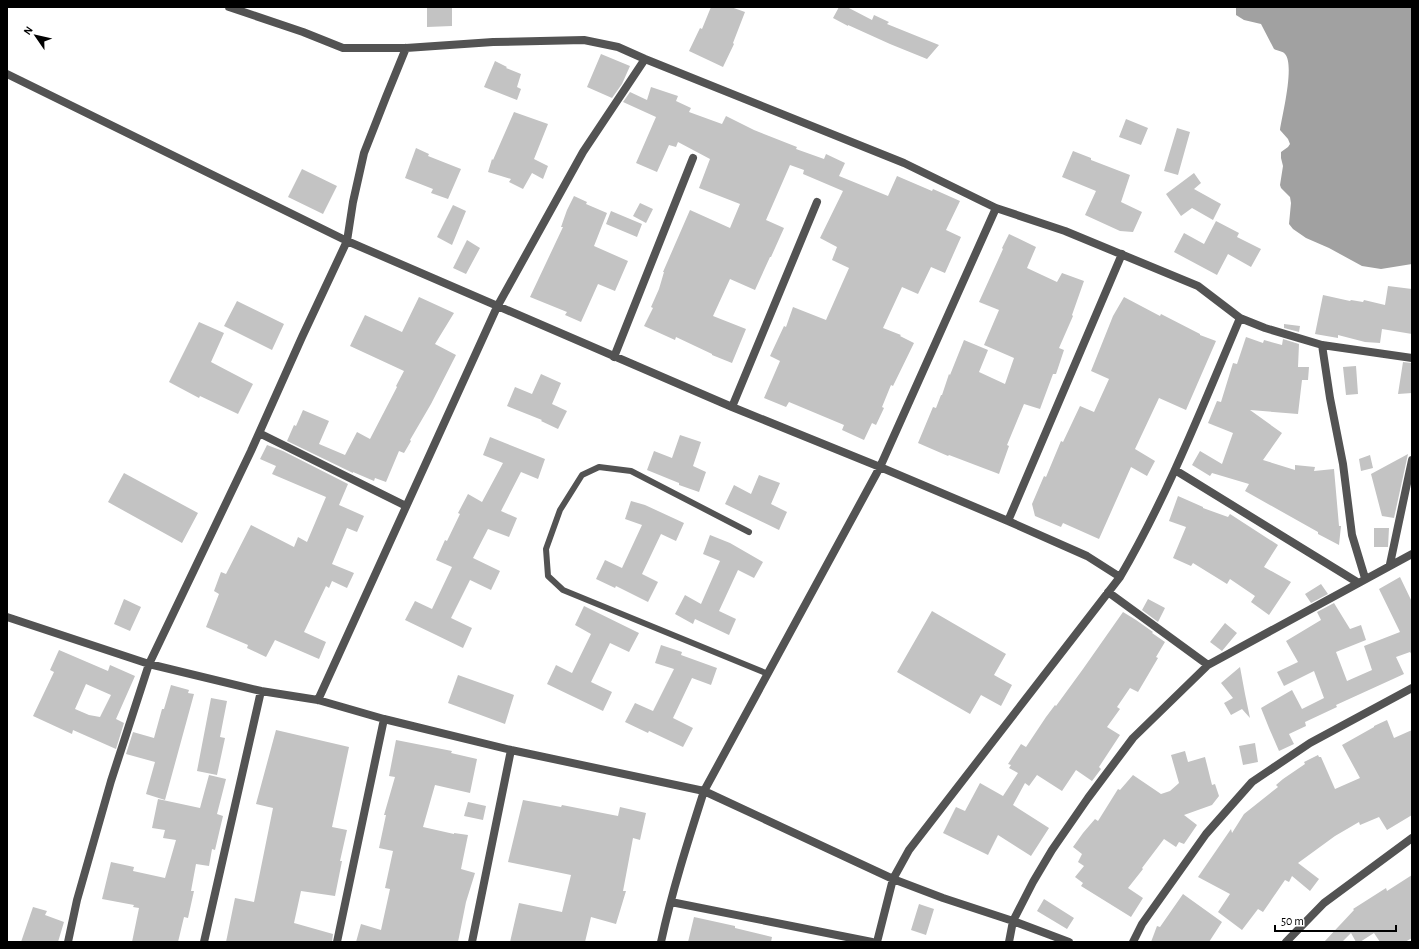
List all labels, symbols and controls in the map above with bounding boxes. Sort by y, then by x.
north arrow [16,16,56,56]
text: N [21,24,35,37]
scale bar [1275,907,1396,933]
text: 50 m [1281,915,1304,927]

